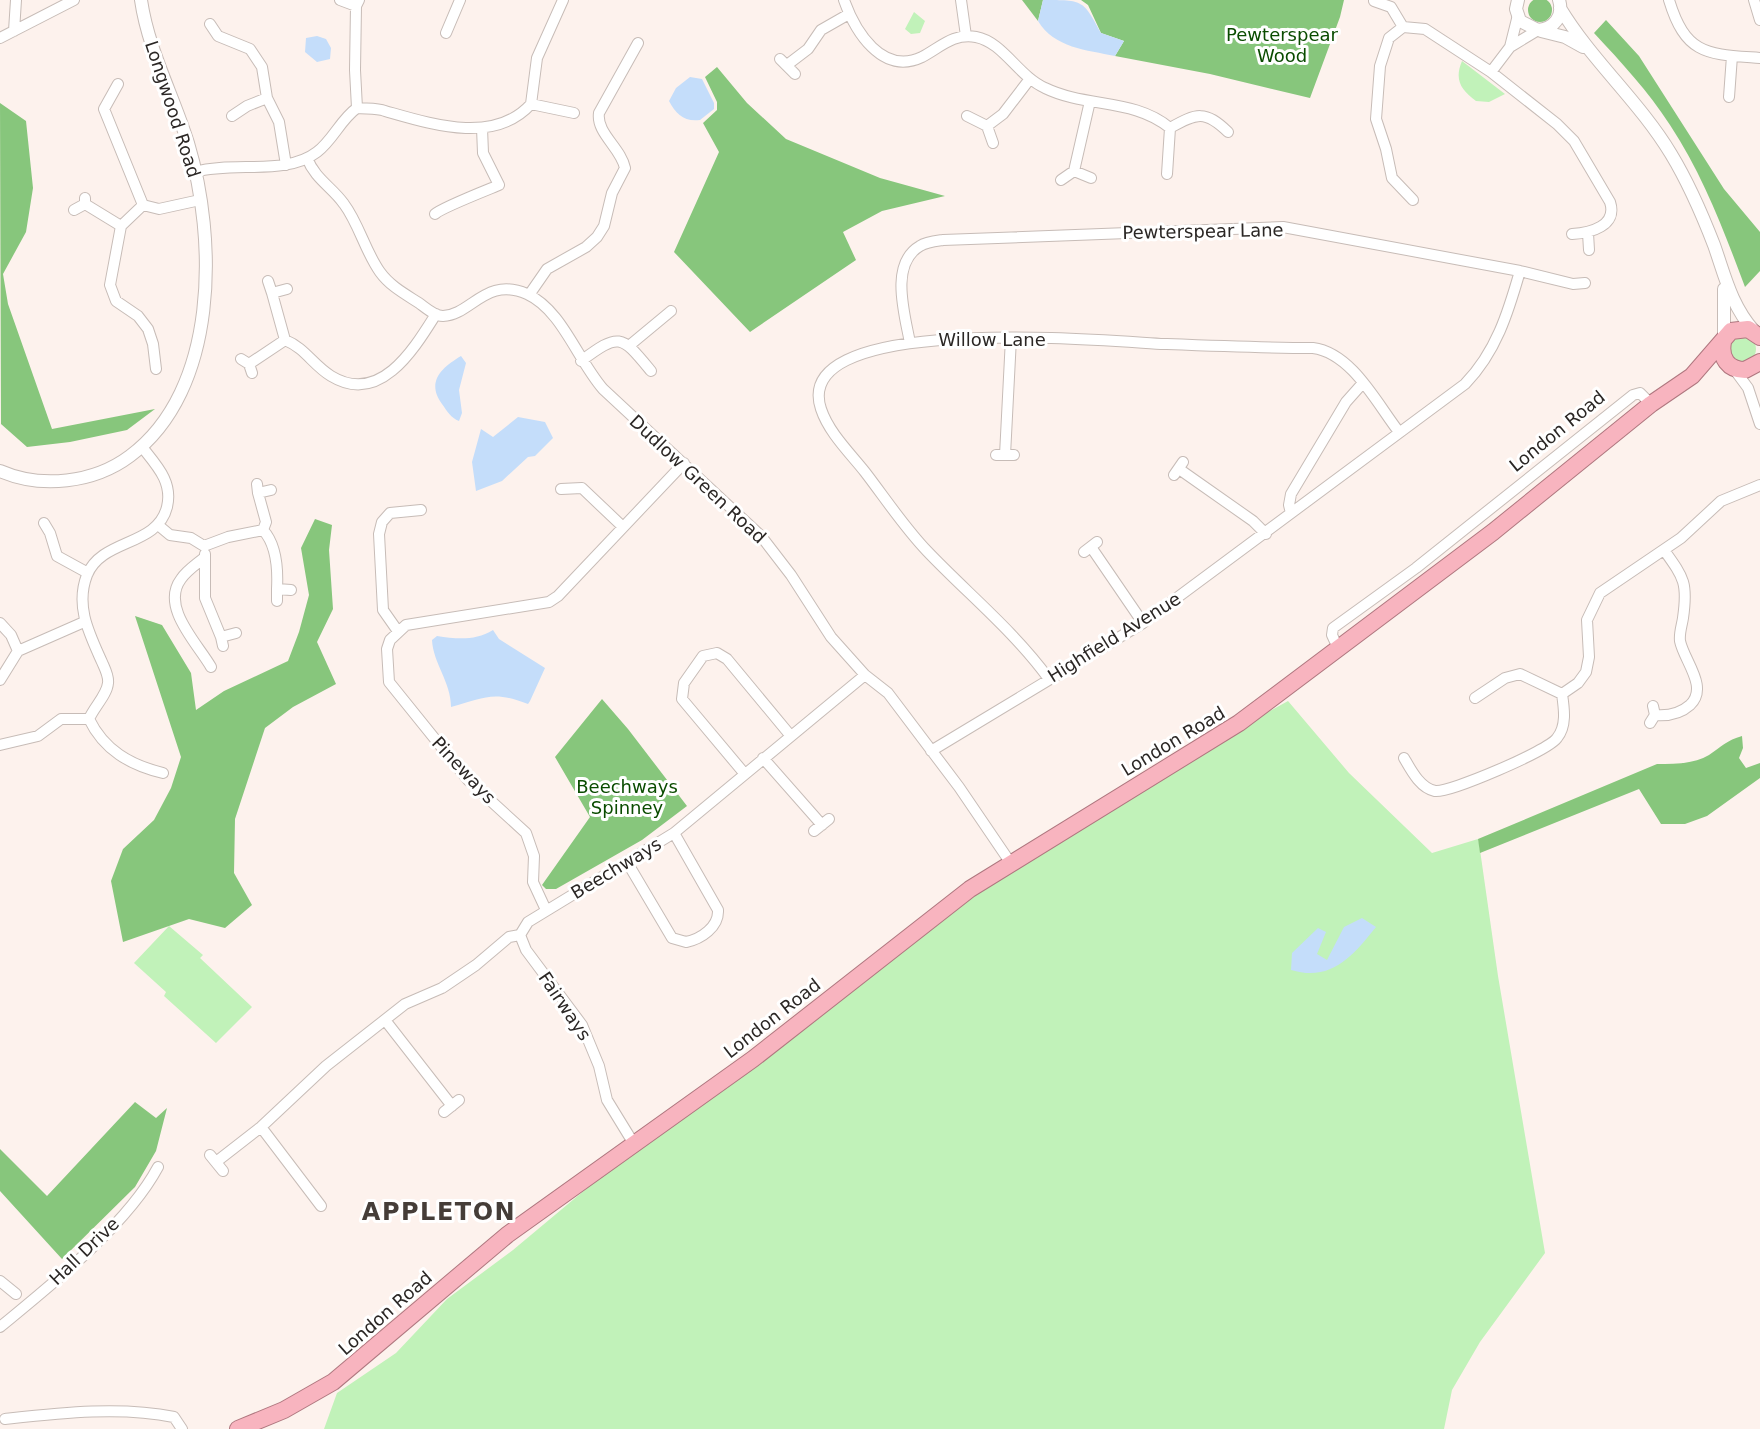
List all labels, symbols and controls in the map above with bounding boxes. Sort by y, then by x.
park label: Pewterspear Wood [1226,24,1339,66]
street label: Longwood Road [141,38,205,180]
street label: Pewterspear Lane [1122,219,1284,243]
street label: Willow Lane [938,329,1046,350]
street label: London Road [1505,386,1609,476]
street label: Dudlow Green Road [626,410,770,548]
street label: Highfield Avenue [1044,588,1184,686]
street label: London Road [1118,702,1228,780]
street label: Pineways [428,732,500,808]
park label: Beechways Spinney [576,776,678,818]
street label: Beechways [567,833,665,903]
street label: Fairways [535,968,595,1044]
street label: London Road [719,974,825,1062]
district label: APPLETON [362,1198,516,1226]
street label: Hall Drive [45,1213,123,1289]
street label: London Road [334,1267,436,1359]

